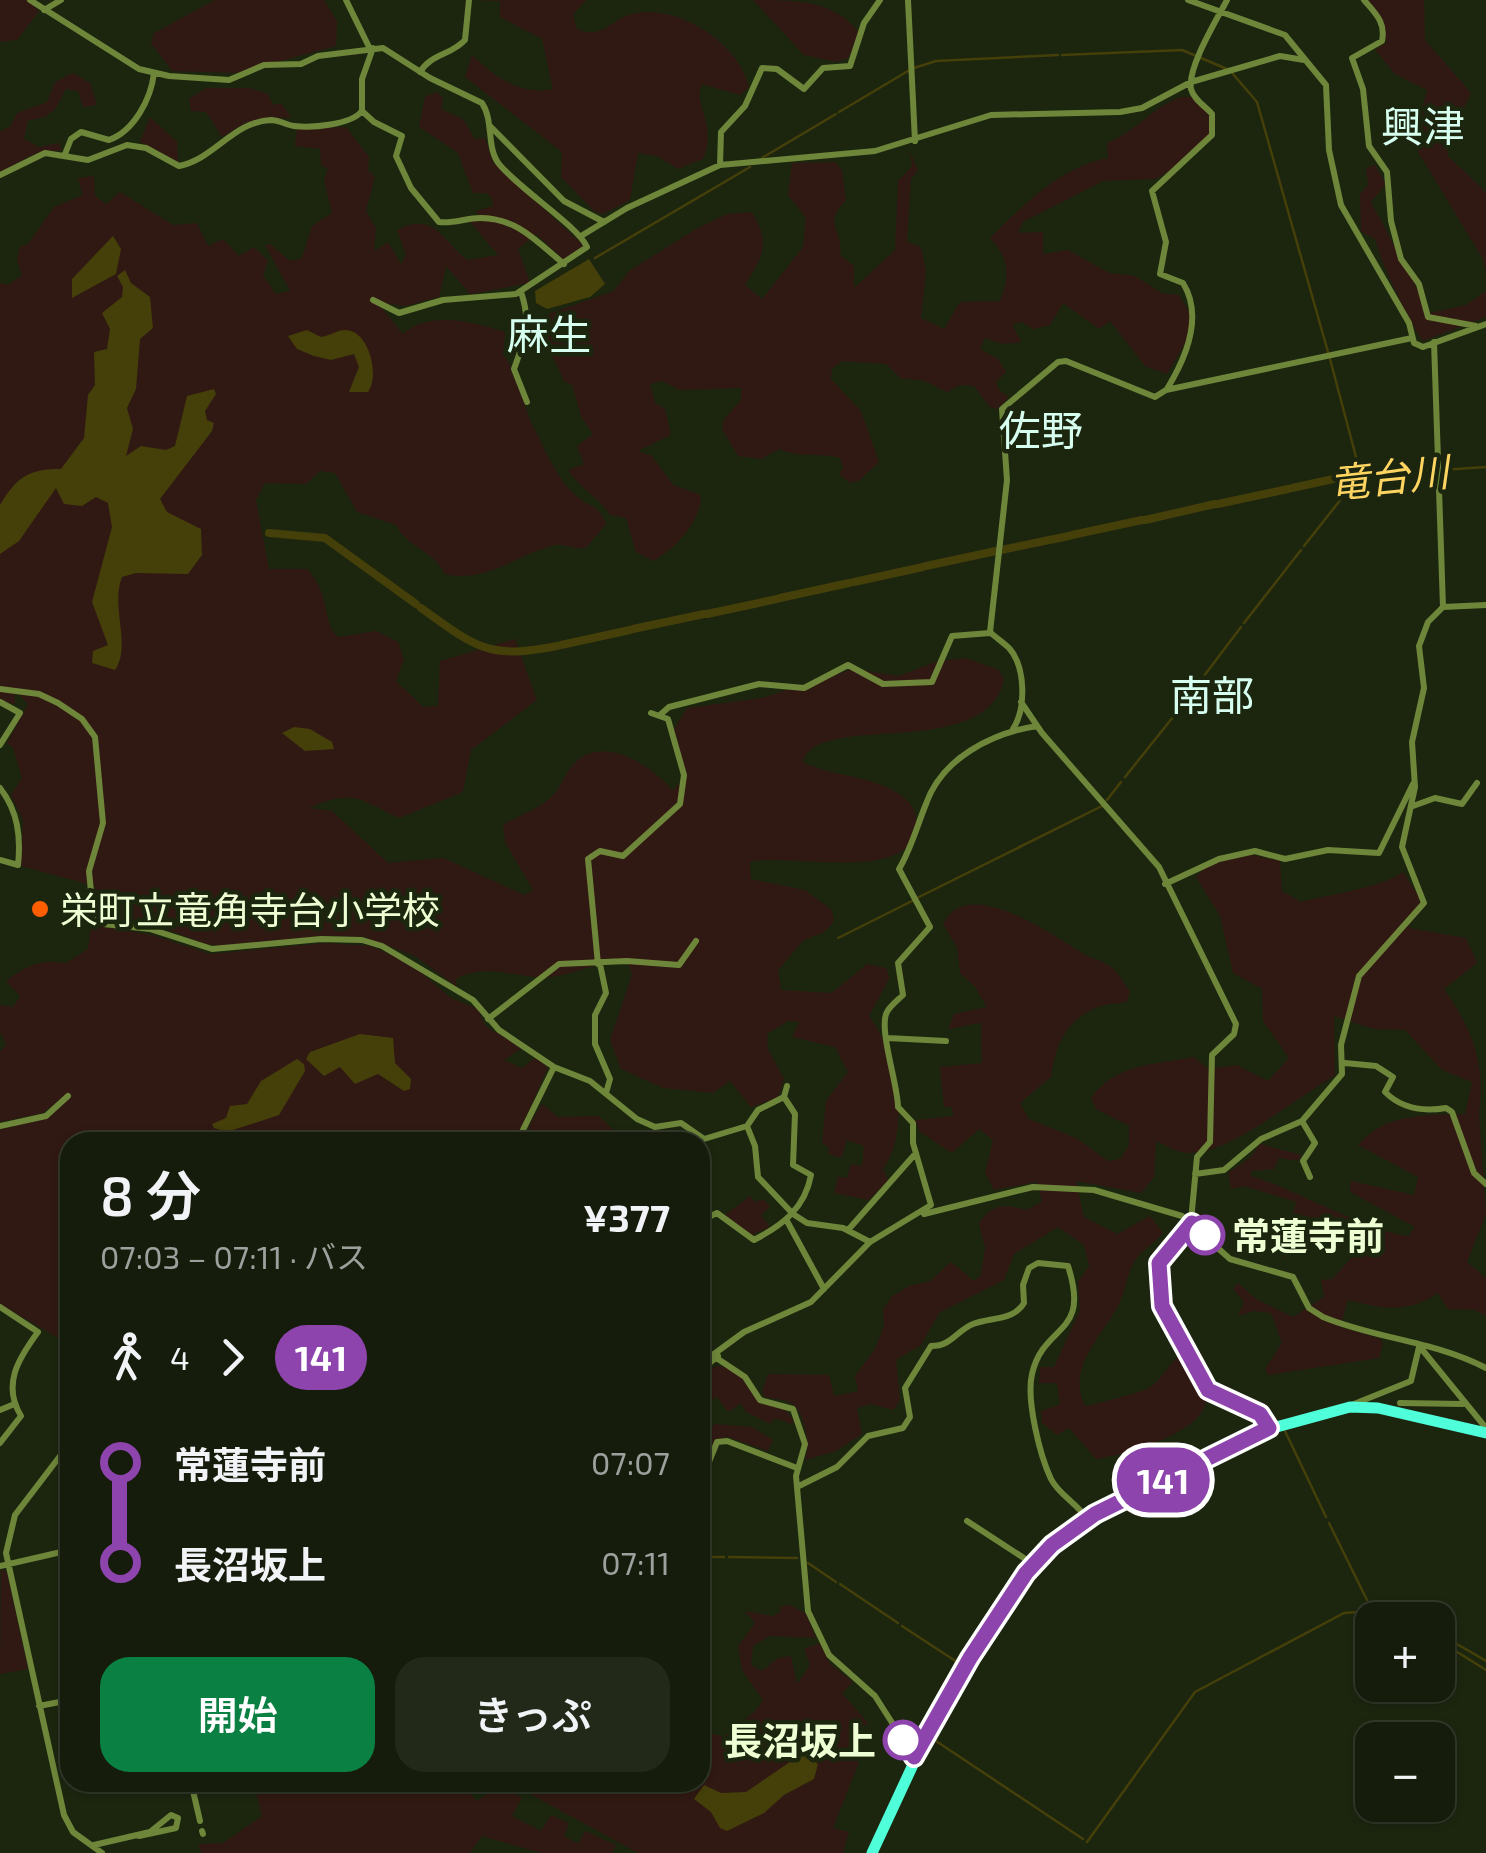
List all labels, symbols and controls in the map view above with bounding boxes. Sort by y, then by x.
district label: 興津 [1381,100,1465,150]
district label: 麻生 [507,308,591,358]
district label: 佐野 [999,404,1083,454]
water label: 竜台川 [1327,445,1455,506]
district label: 南部 [1170,669,1254,719]
place label: 栄町立竜角寺台小学校 [60,886,440,932]
marker: 栄町立竜角寺台小学校 [29,898,51,920]
text: 8 分 [100,1161,201,1227]
text: ¥377 [583,1194,670,1240]
place label: 常蓮寺前 [1232,1212,1384,1258]
marker: 常蓮寺前 [1186,1216,1224,1254]
text: 07:03 – 07:11 · バス [100,1237,368,1275]
icon: walk [100,1330,155,1385]
icon: forward [205,1330,260,1385]
text: 141 [295,1336,347,1378]
text: 4 [170,1338,190,1376]
text: 常蓮寺前 [174,1441,326,1487]
text: 07:07 [591,1443,670,1481]
line badge: 141 [1106,1448,1220,1512]
text: 141 [1137,1459,1189,1501]
text: 長沼坂上 [174,1541,326,1587]
text: 07:11 [601,1543,670,1581]
map controls [1355,1602,1455,1822]
button: + [1355,1602,1455,1702]
button: 開始 [100,1657,375,1772]
button: きっぷ [395,1657,670,1772]
place label: 長沼坂上 [724,1717,876,1763]
marker: 長沼坂上 [884,1721,922,1759]
button: − [1355,1722,1455,1822]

